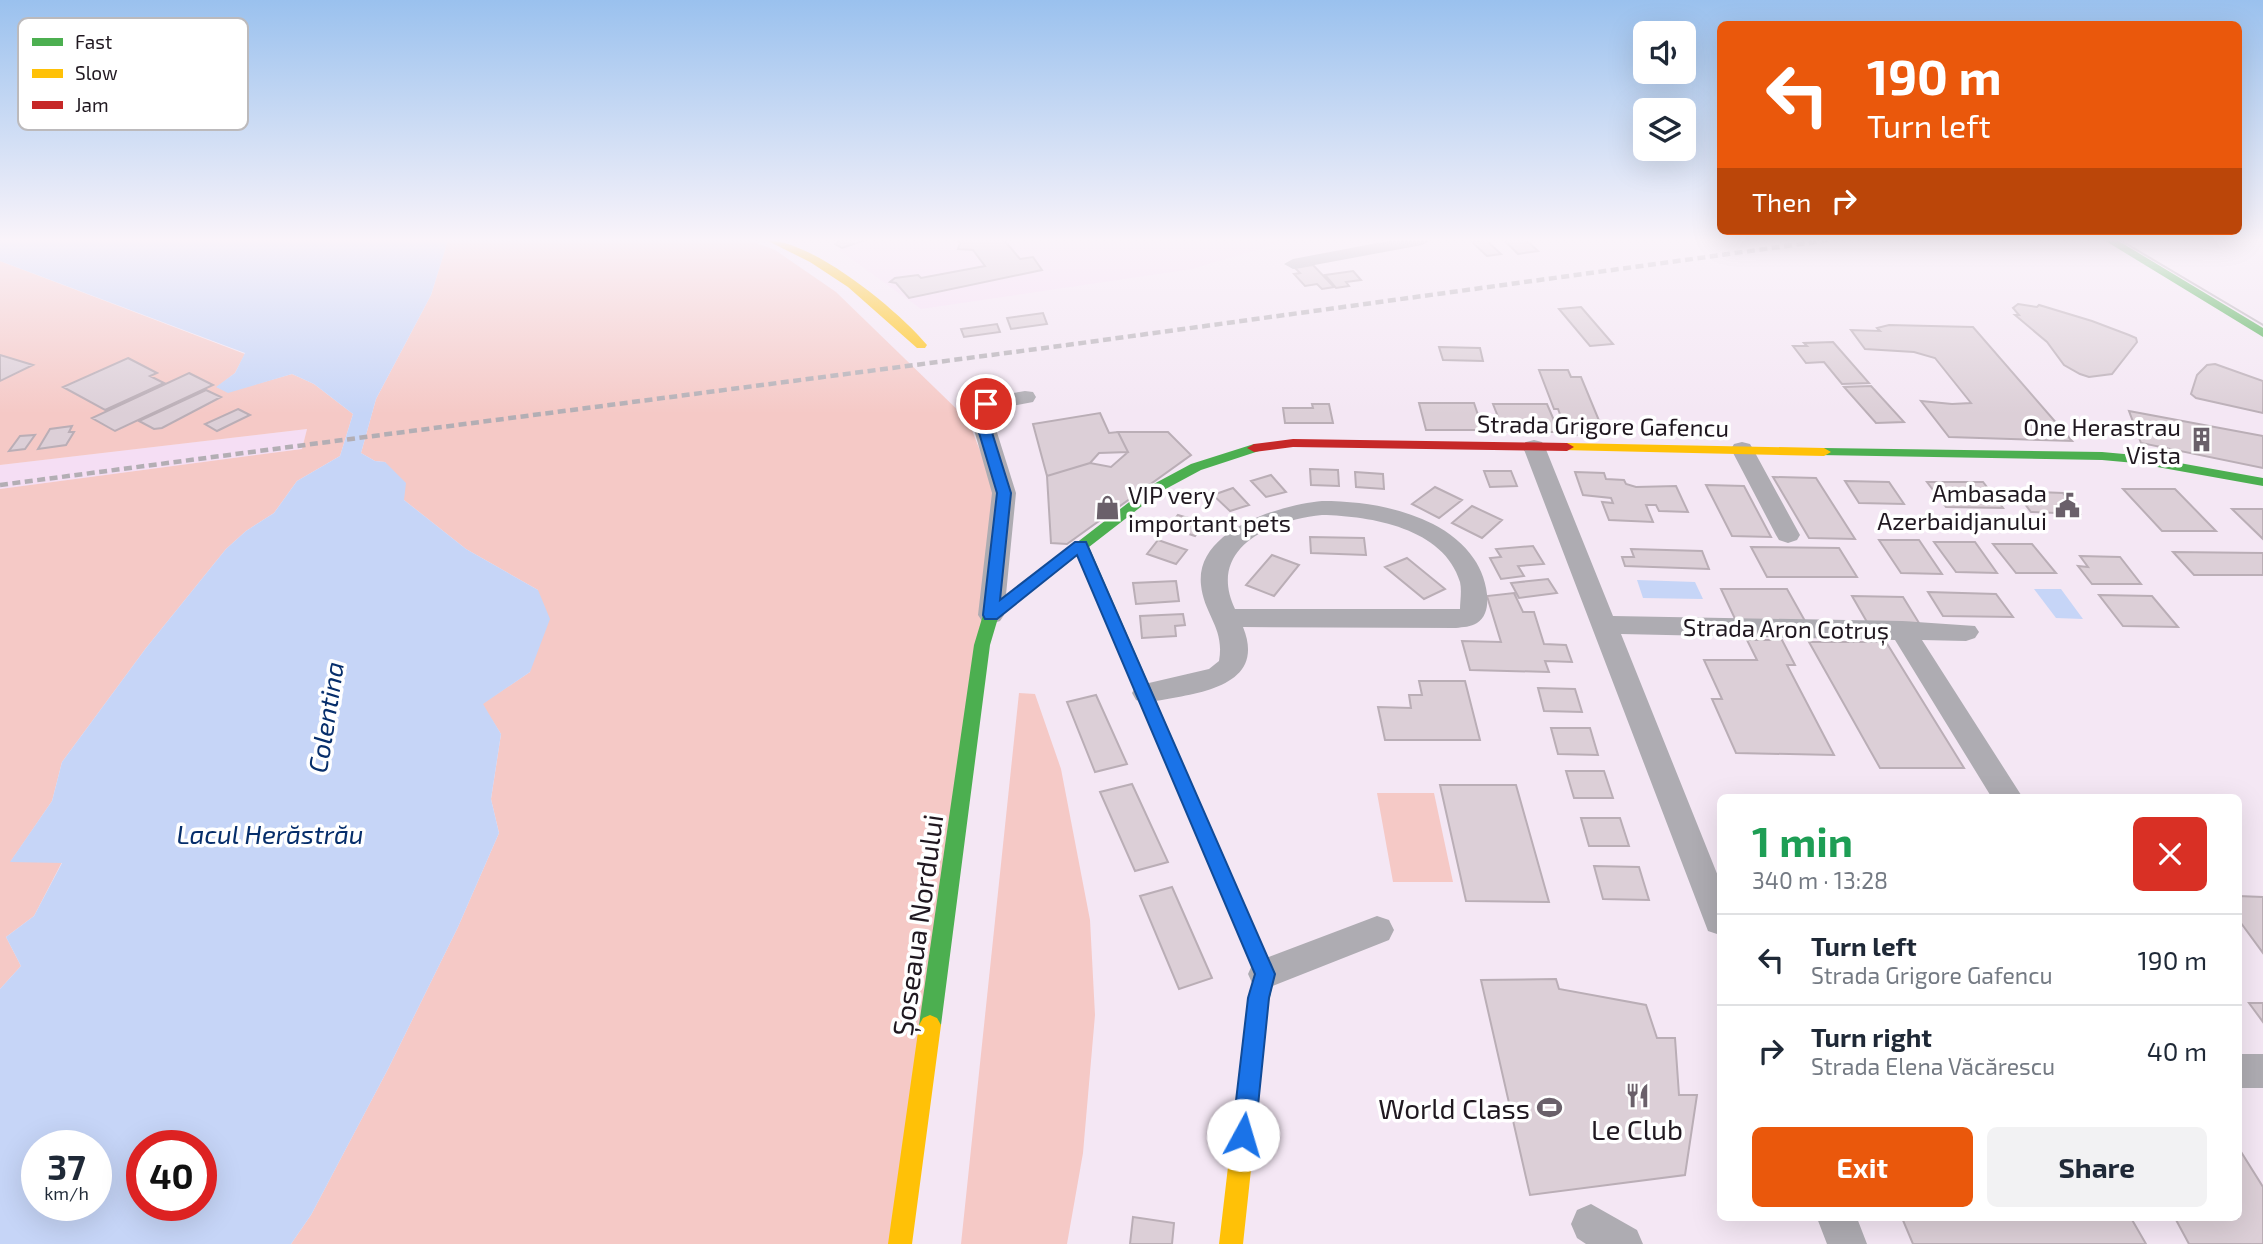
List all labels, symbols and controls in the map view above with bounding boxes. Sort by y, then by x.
legend [18,18,248,130]
map controls [1633,21,1696,161]
button: sound [1633,21,1696,84]
text: Fast [75,30,112,53]
text: 190 m [1867,46,2002,105]
icon: left [1752,49,1843,140]
text: Slow [75,61,118,84]
text: Jam [75,93,109,116]
button: layers [1633,98,1696,161]
text: Turn left [1867,106,1991,144]
icon: right [1825,182,1863,220]
text: Then [1752,186,1811,217]
pin [956,374,1016,434]
icon: arrive [967,385,1005,423]
street label: Strada Grigore Gafencu [1477,408,1729,442]
place label: One Herastrau Vista [2023,412,2181,469]
building icon: One Herastrau Vista [2187,426,2215,454]
place label: Ambasada Azerbaidjanului [1877,478,2047,535]
place label: VIP very important pets [1128,480,1291,537]
public building icon: Ambasada Azerbaidjanului [2053,492,2081,520]
shop icon: VIP very important pets [1094,494,1122,522]
street label: Strada Aron Cotruș [1683,612,1889,646]
water label: Colentina [301,659,349,775]
street label: Șoseaua Nordului [885,812,951,1038]
text: 1 min [1752,815,1853,865]
button: close [2133,817,2207,891]
water label: Lacul Herăstrău [176,818,364,849]
text: 340 m · 13:28 [1752,866,1888,894]
text: Turn left [1811,930,1917,961]
icon: left [1752,941,1790,979]
text: 190 m [2138,944,2207,975]
text: Strada Grigore Gafencu [1811,961,2053,989]
text: Turn right [1811,1021,1932,1052]
icon: right [1752,1032,1790,1070]
text: 40 m [2147,1035,2207,1066]
text: Strada Elena Văcărescu [1811,1052,2055,1080]
restaurant icon: Le Club [1623,1081,1651,1109]
place label: World Class [1378,1091,1530,1125]
sports icon: World Class [1536,1094,1564,1122]
position arrow [1206,1098,1280,1172]
place label: Le Club [1591,1112,1683,1146]
button: Exit [1752,1127,1973,1207]
button: Share [1987,1127,2207,1207]
speed limit sign: 40 [126,1130,217,1221]
text: 37 [47,1145,86,1187]
text: km/h [44,1182,89,1204]

